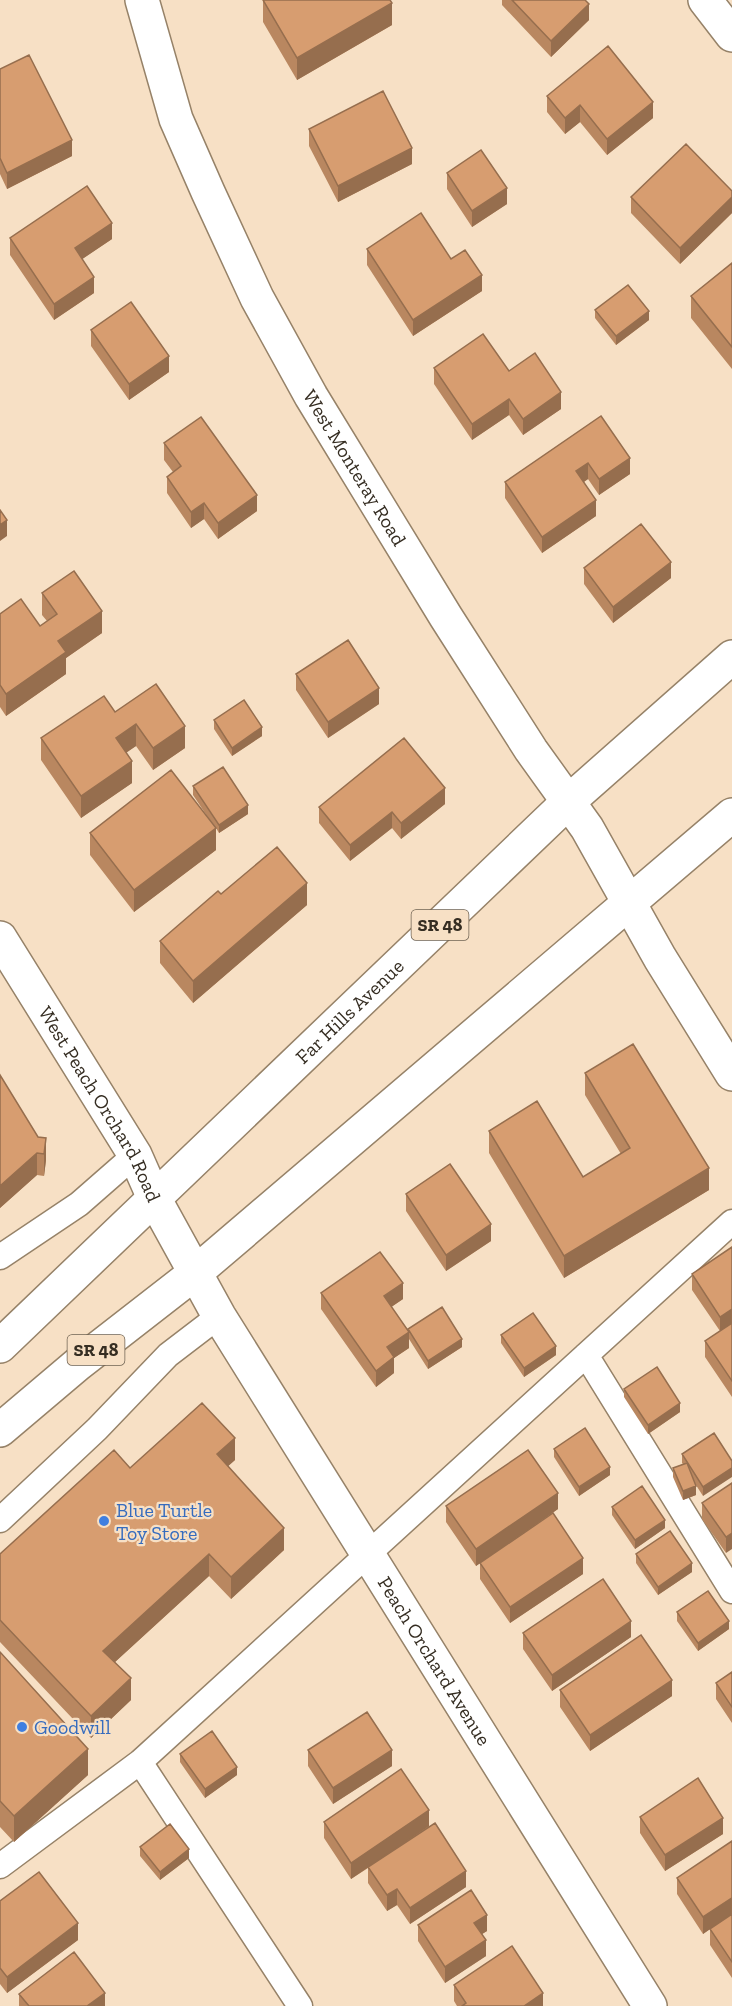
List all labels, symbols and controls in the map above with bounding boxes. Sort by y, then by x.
street label: West Monteray Road [298,385,412,550]
road number: SR 48 [412,910,468,940]
street label: Far Hills Avenue [290,954,409,1069]
street label: West Peach Orchard Road [33,1002,166,1206]
road number: SR 48 [68,1335,124,1365]
place label: Blue Turtle Toy Store [116,1498,212,1545]
marker: Blue Turtle Toy Store [97,1514,111,1528]
street label: Peach Orchard Avenue [373,1572,496,1750]
place label: Goodwill [34,1715,111,1739]
marker: Goodwill [15,1720,29,1734]

